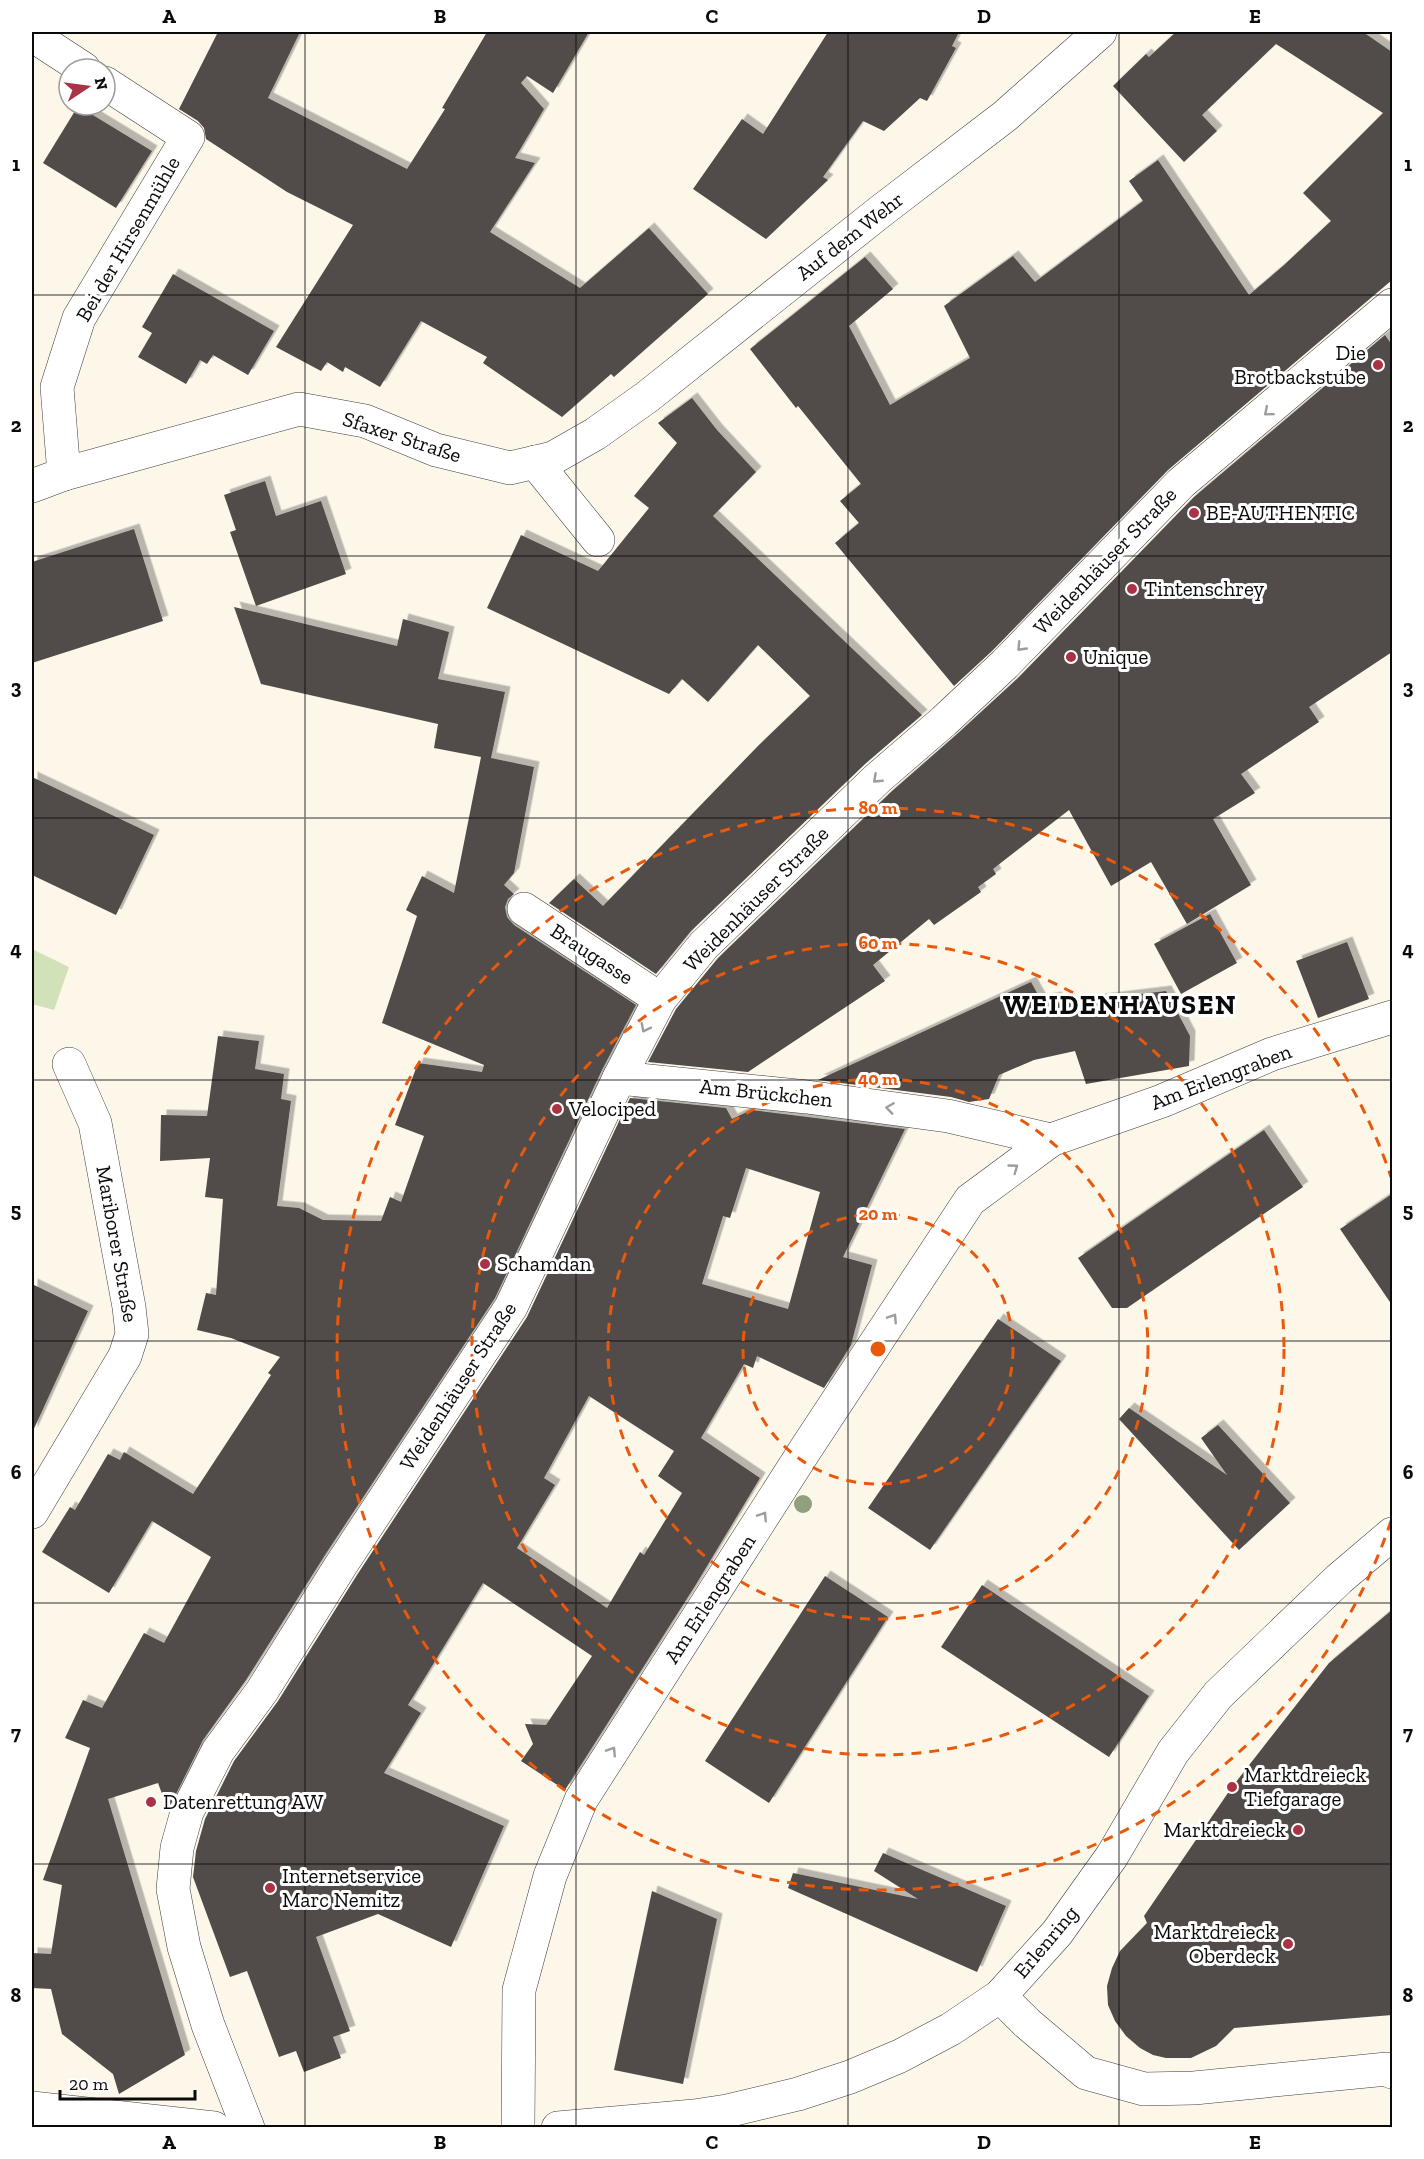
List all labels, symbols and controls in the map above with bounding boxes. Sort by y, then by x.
text: A [162,4,176,28]
text: B [434,4,446,28]
text: C [706,4,719,28]
text: D [977,4,991,28]
text: E [1249,4,1261,28]
north arrow [57,57,117,117]
text: N [91,76,112,92]
text: 1 [12,152,20,176]
street label: Bei der Hirsenmühle [70,152,185,326]
text: 1 [1404,152,1412,176]
street label: Auf dem Wehr [791,186,908,285]
place label: Die Brotbackstube [1234,340,1366,389]
marker: Die Brotbackstube [1371,358,1385,372]
one-way arrow [1264,404,1275,415]
street label: Sfaxer Straße [340,406,465,467]
text: 2 [11,413,22,437]
text: 2 [1403,413,1414,437]
street label: Weidenhäuser Straße [1028,482,1182,640]
place label: BE-AUTHENTIC [1206,500,1355,525]
marker: BE-AUTHENTIC [1187,506,1201,520]
place label: Tintenschrey [1144,576,1265,601]
marker: Tintenschrey [1125,582,1139,596]
one-way arrow [1017,641,1028,651]
place label: Unique [1083,644,1148,669]
marker: Unique [1064,650,1078,664]
text: 3 [11,675,22,699]
text: 3 [1403,675,1414,699]
one-way arrow [874,772,884,783]
text: 80 m [858,797,898,819]
street label: Weidenhäuser Straße [678,821,834,977]
street label: Braugasse [546,918,638,990]
text: 60 m [858,932,898,954]
text: 4 [10,937,22,961]
text: 4 [1402,937,1414,961]
district label: WEIDENHAUSEN [1003,989,1237,1021]
one-way arrow [641,1022,652,1032]
street label: Am Erlengraben [1147,1038,1295,1115]
text: 40 m [858,1068,898,1090]
street label: Am Brückchen [698,1073,834,1112]
place label: Velociped [568,1096,656,1121]
marker: Velociped [550,1102,564,1116]
one-way arrow [885,1102,894,1115]
street label: Mariborer Straße [91,1164,144,1324]
one-way arrow [1007,1164,1018,1175]
text: 5 [11,1198,21,1222]
text: 5 [1403,1198,1413,1222]
text: 20 m [858,1203,898,1225]
place label: Schamdan [497,1251,592,1276]
marker: Schamdan [478,1257,492,1271]
street label: Weidenhäuser Straße [394,1297,521,1474]
one-way arrow [885,1313,896,1324]
centre of rings [868,1339,888,1359]
text: 6 [11,1460,22,1484]
text: 6 [1403,1460,1414,1484]
one-way arrow [755,1512,767,1522]
street label: Am Erlengraben [659,1530,761,1668]
text: 7 [11,1721,21,1745]
text: 7 [1403,1721,1413,1745]
one-way arrow [605,1747,616,1758]
place label: Marktdreieck Tiefgarage [1244,1762,1367,1811]
marker: Marktdreieck Tiefgarage [1225,1780,1239,1794]
place label: Datenrettung AW [163,1789,324,1814]
marker: Datenrettung AW [144,1795,158,1809]
place label: Marktdreieck [1164,1817,1286,1842]
marker: Marktdreieck [1291,1823,1305,1837]
place label: Internetservice Marc Nemitz [282,1863,421,1912]
marker: Internetservice Marc Nemitz [263,1881,277,1895]
street label: Erlenring [1008,1900,1083,1983]
place label: Marktdreieck Oberdeck [1154,1919,1276,1968]
marker: Marktdreieck Oberdeck [1281,1937,1295,1951]
text: 8 [11,1983,22,2007]
text: 8 [1403,1983,1414,2007]
scale bar [60,2063,195,2101]
text: 20 m [69,2073,109,2095]
text: A [162,2130,176,2154]
text: B [434,2130,446,2154]
text: C [706,2130,719,2154]
text: D [977,2130,991,2154]
text: E [1249,2130,1261,2154]

